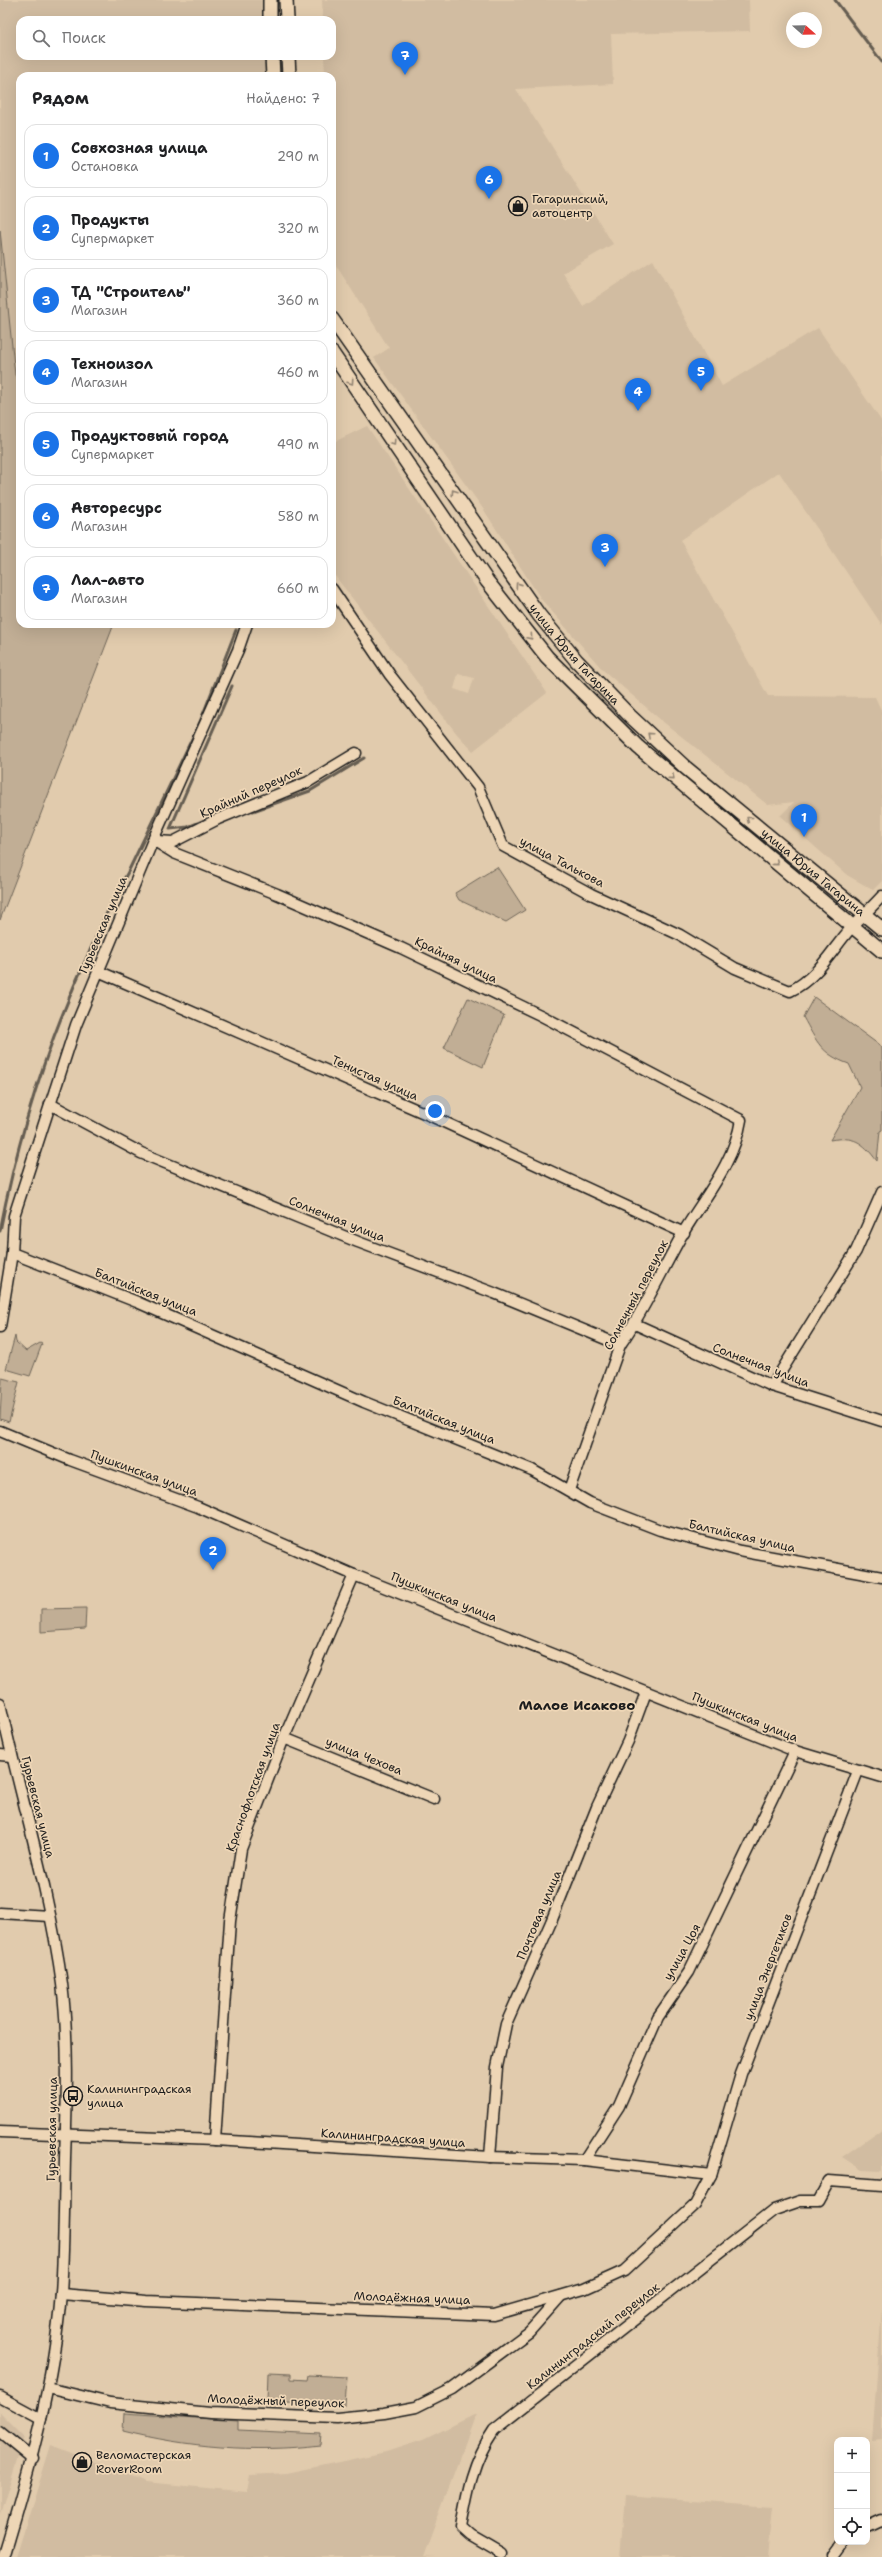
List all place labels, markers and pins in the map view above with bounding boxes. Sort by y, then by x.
pin: 7 [392,42,418,75]
pin: 6 [476,166,502,199]
place label: Гагаринский, автоцентр [532,191,608,221]
shop icon: Гагаринский, автоцентр [507,195,529,217]
pin: 5 [688,358,714,391]
pin: 4 [625,378,651,411]
pin: 3 [592,534,618,567]
pin: 1 [791,804,817,837]
pin: 2 [200,1537,226,1570]
place label: Калининградская улица [87,2081,192,2111]
bus stop icon: Калининградская улица [62,2085,84,2107]
place label: Веломастерская RoverRoom [96,2447,191,2477]
shop icon: Веломастерская RoverRoom [71,2451,93,2473]

